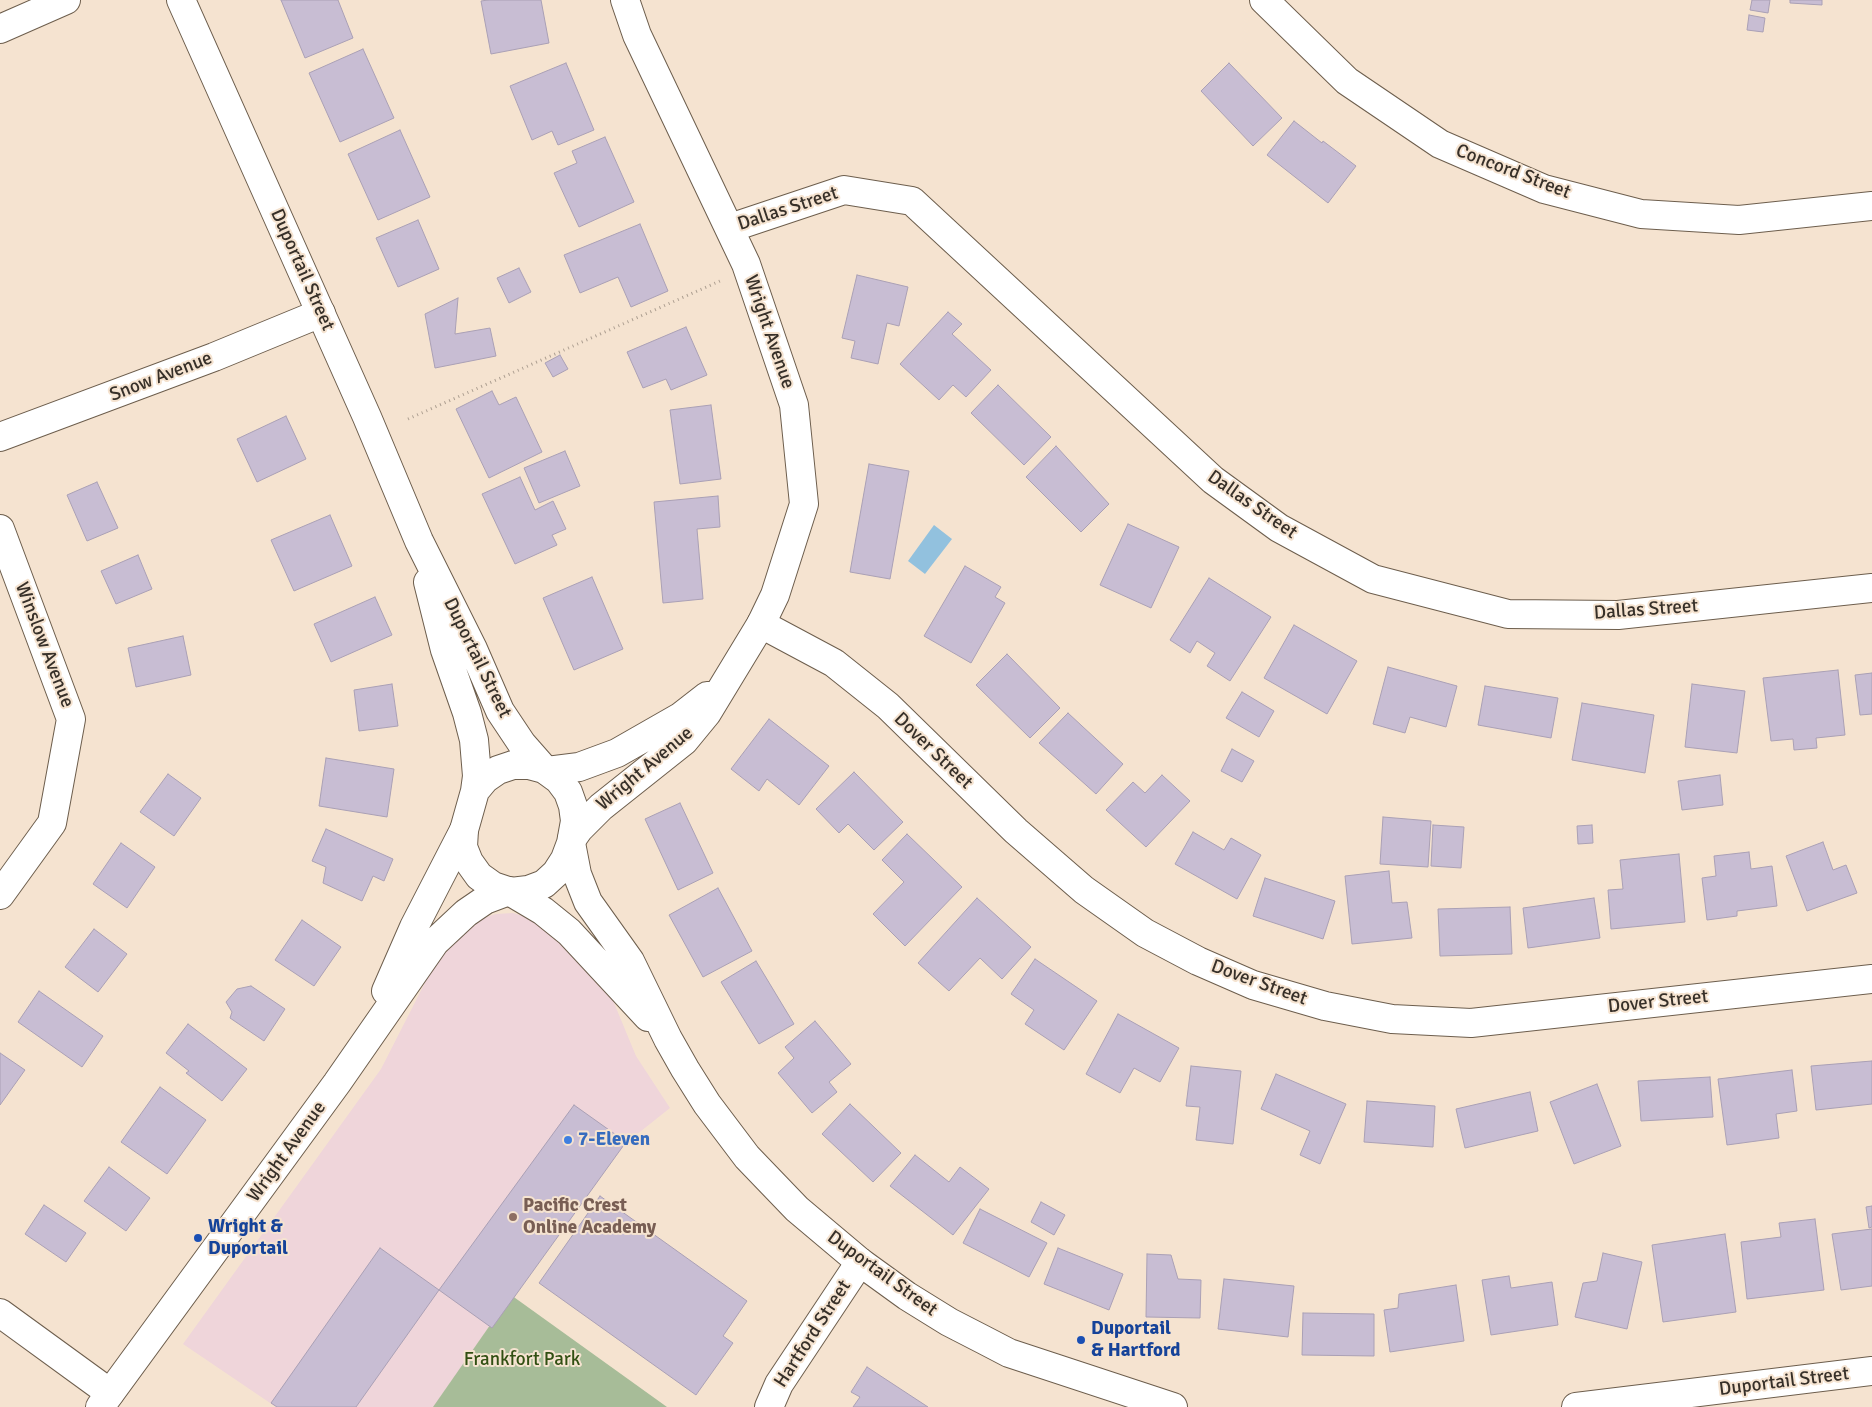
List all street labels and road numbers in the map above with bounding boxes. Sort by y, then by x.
street label: Concord Street [1452,140,1574,204]
street label: Dallas Street [735,182,841,236]
street label: Duportail Street [265,206,339,334]
street label: Wright Avenue [739,272,799,392]
street label: Snow Avenue [107,347,215,407]
street label: Dallas Street [1203,466,1301,544]
street label: Winslow Avenue [10,579,78,711]
street label: Duportail Street [438,594,516,722]
street label: Dallas Street [1593,595,1699,625]
street label: Dover Street [889,708,977,794]
street label: Wright Avenue [592,722,698,816]
street label: Dover Street [1208,955,1310,1011]
street label: Dover Street [1607,985,1709,1019]
street label: Wright Avenue [243,1097,331,1207]
street label: Duportail Street [822,1226,942,1322]
street label: Hartford Street [770,1276,856,1392]
street label: Duportail Street [1718,1363,1850,1401]

